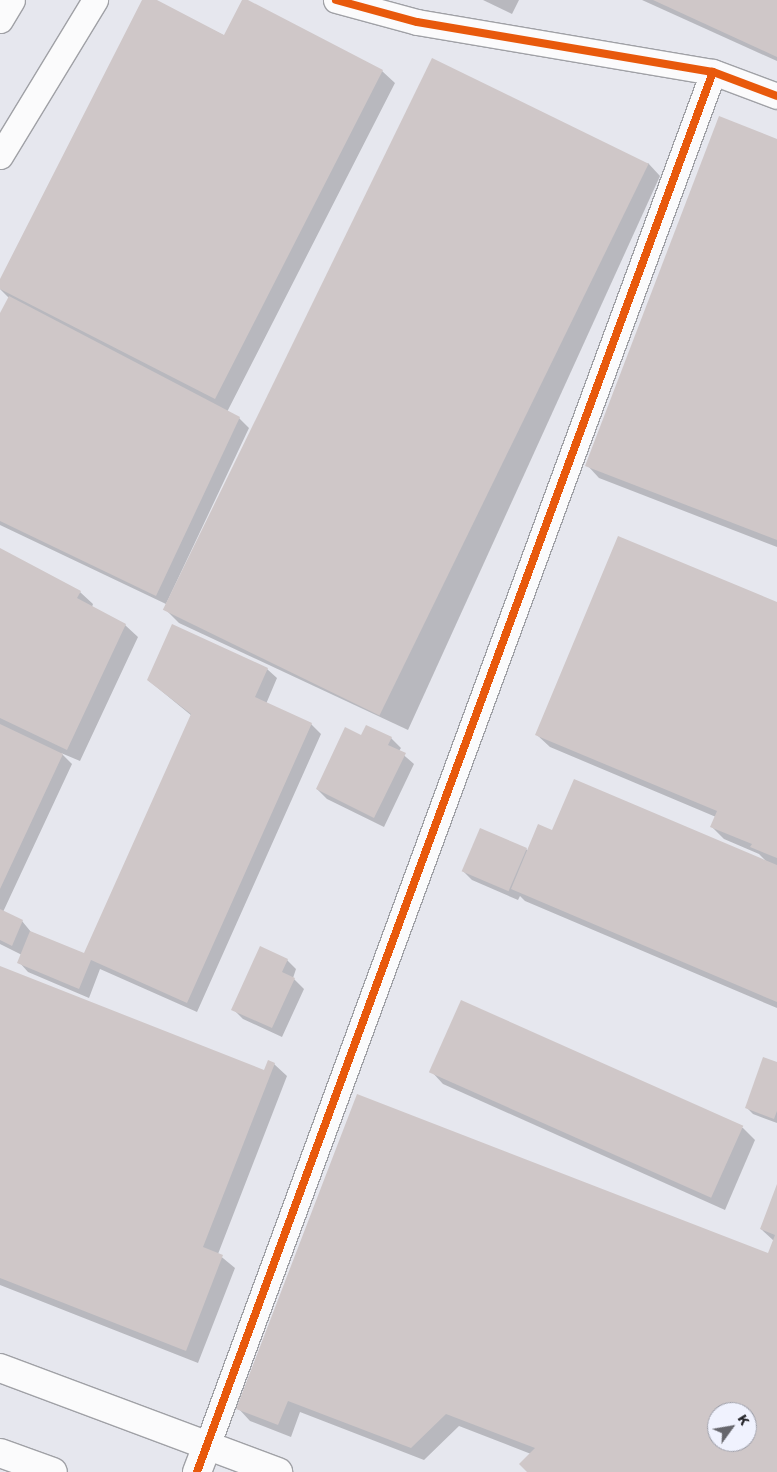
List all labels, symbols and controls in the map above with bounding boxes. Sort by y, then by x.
north arrow [707,1402,757,1452]
text: K [735,1411,753,1428]

